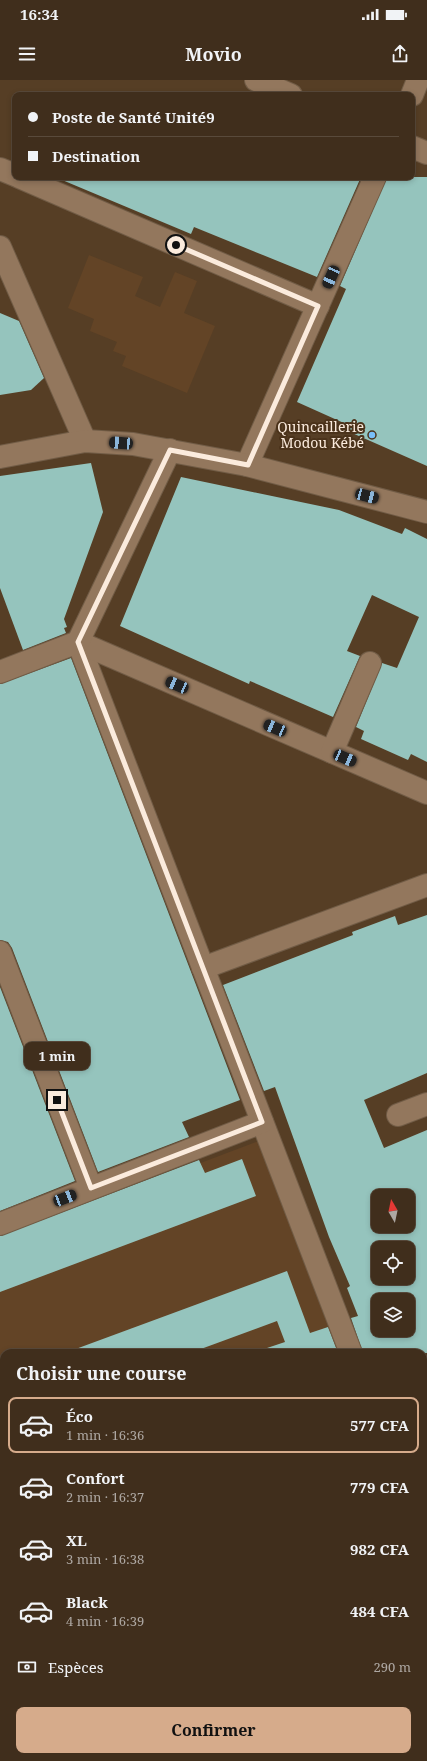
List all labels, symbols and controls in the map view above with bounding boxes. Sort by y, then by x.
text: 16:34 [20,4,58,24]
text: Movio [185,42,242,66]
icon: menu [16,43,38,65]
icon: share [389,43,411,65]
text: Poste de Santé Unité9 [52,107,215,127]
text: Destination [52,146,140,166]
route start [167,236,185,254]
car [321,264,341,290]
place label: Quincaillerie Modou Kébé [277,417,364,452]
marker: Quincaillerie Modou Kébé [367,430,377,440]
car [109,436,133,450]
car [354,487,380,505]
car [164,675,190,695]
car [262,718,288,738]
car [332,748,358,768]
callout: 1 min [24,1042,90,1070]
text: 1 min [39,1047,75,1065]
route end [48,1091,66,1109]
car [52,1188,78,1208]
north arrow [371,1189,415,1233]
map controls [371,1189,415,1337]
button: locate [371,1241,415,1285]
button: layers [371,1293,415,1337]
text: Choisir une course [16,1361,186,1385]
text: Éco [66,1406,93,1426]
icon: car [18,1407,54,1443]
text: 577 CFA [350,1415,409,1435]
text: 1 min · 16:36 [66,1426,144,1444]
text: Confort [66,1468,125,1488]
icon: car [18,1469,54,1505]
text: 779 CFA [350,1477,409,1497]
text: 2 min · 16:37 [66,1488,144,1506]
text: XL [66,1530,87,1550]
icon: car [18,1531,54,1567]
text: 982 CFA [350,1539,409,1559]
text: 3 min · 16:38 [66,1550,144,1568]
text: Black [66,1592,108,1612]
icon: car [18,1593,54,1629]
text: 484 CFA [350,1601,409,1621]
text: 4 min · 16:39 [66,1612,144,1630]
icon: cash [16,1656,38,1678]
text: Espèces [48,1657,104,1677]
text: 290 m [374,1658,411,1676]
button: Confirmer [16,1707,411,1753]

